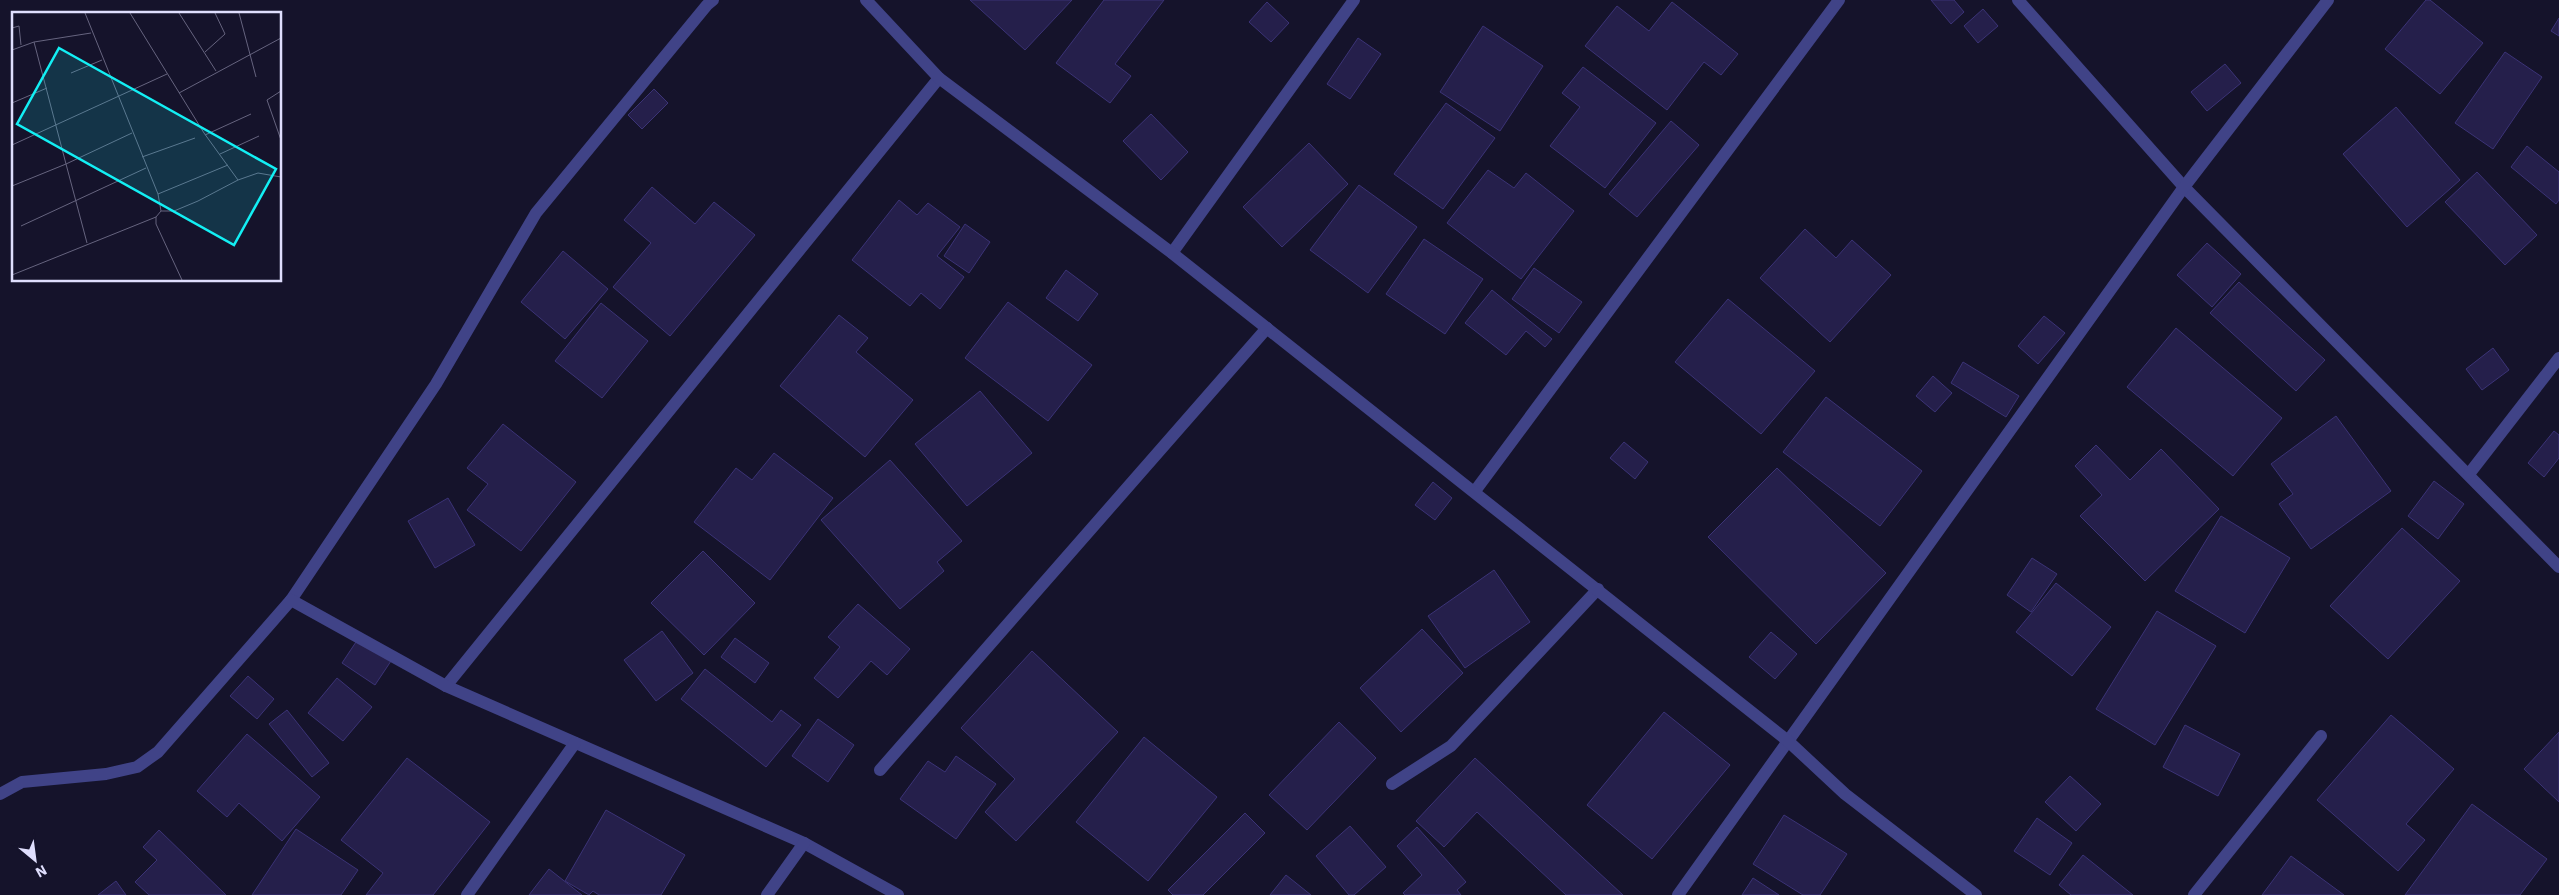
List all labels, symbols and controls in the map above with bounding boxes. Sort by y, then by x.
inset map [12,12,281,281]
north arrow [10,835,60,885]
text: N [33,861,50,882]

